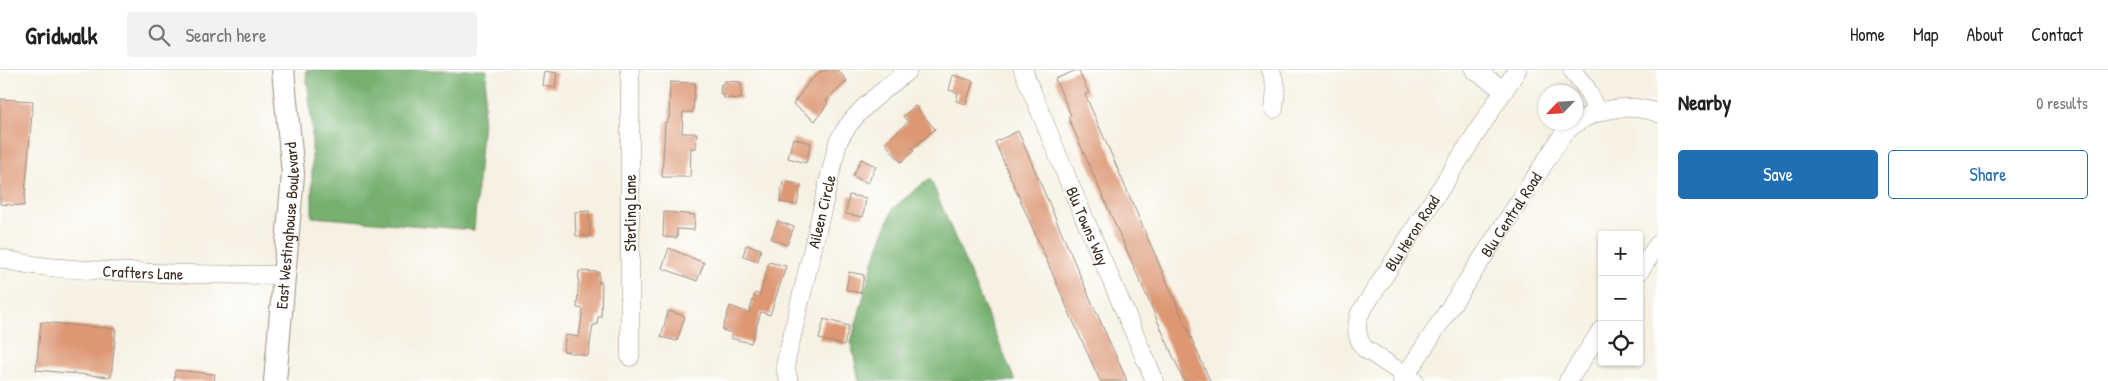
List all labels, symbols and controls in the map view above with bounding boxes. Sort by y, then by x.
search box [127,12,477,57]
text: Gridwalk [25,19,97,51]
icon: search [145,21,173,49]
text: Search here [185,22,267,48]
text: Home [1850,22,1885,47]
text: Map [1913,22,1938,47]
text: About [1966,22,2003,47]
text: Contact [2031,22,2083,47]
north arrow [1538,85,1583,130]
text: Nearby [1678,88,1731,117]
text: 0 results [2036,92,2088,114]
street label: East Westinghouse Boulevard [270,141,304,310]
button: Save [1678,150,1878,199]
button: Share [1888,150,2088,199]
street label: Blu Central Road [1475,168,1547,261]
street label: Aileen Circle [802,172,841,250]
street label: Sterling Lane [619,174,641,252]
street label: Blu Towns Way [1061,183,1115,269]
street label: Blu Heron Road [1379,191,1444,275]
map controls [1598,231,1643,366]
button: + [1598,231,1643,276]
street label: Crafters Lane [102,260,184,285]
button: − [1598,276,1643,321]
button: locate [1598,321,1643,366]

